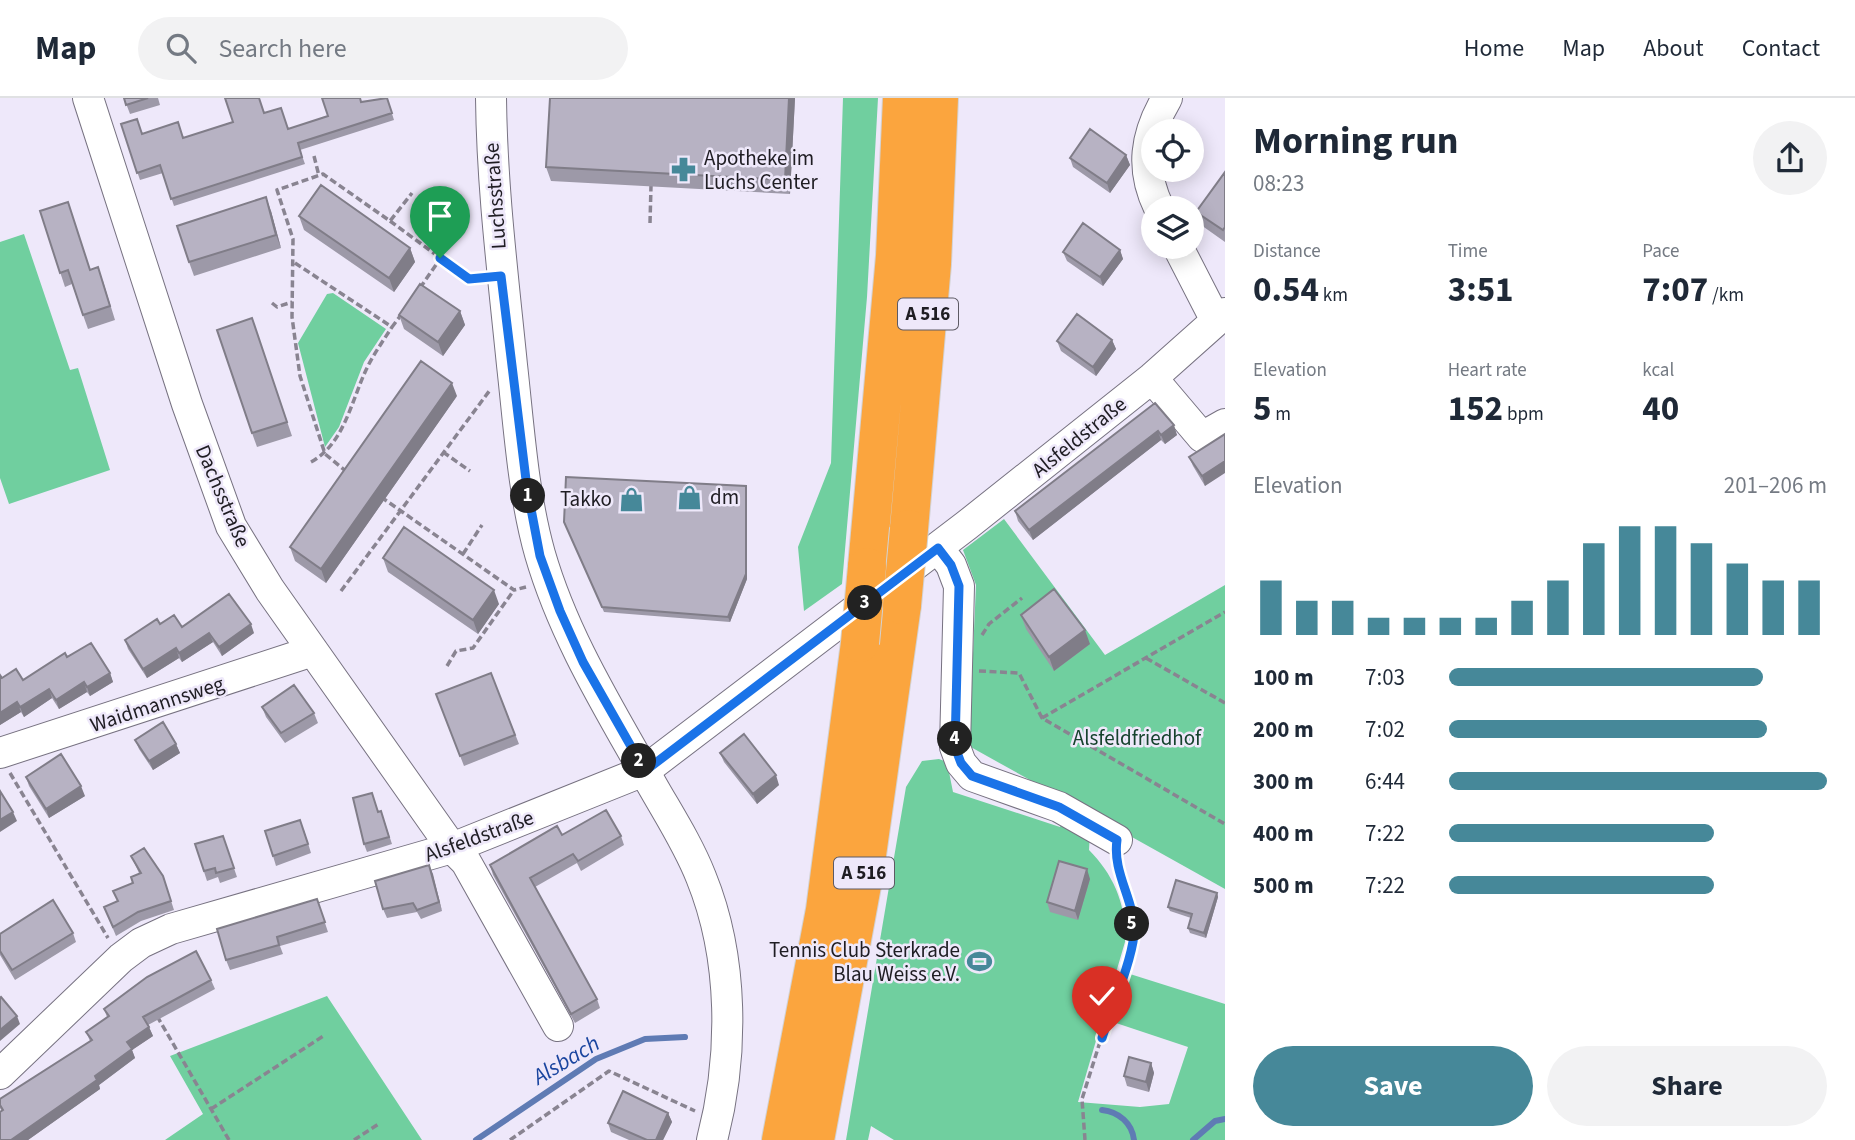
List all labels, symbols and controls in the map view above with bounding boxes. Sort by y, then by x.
search box [138,17,628,80]
text: Map [35,25,96,72]
icon: search [162,29,200,67]
text: Search here [218,30,347,67]
text: Home [1464,31,1524,66]
text: Map [1562,31,1605,66]
text: About [1643,31,1704,66]
text: Contact [1742,31,1820,66]
text: Morning run [1253,114,1458,168]
map controls [1141,119,1204,259]
button: locate [1141,119,1204,182]
button: share [1753,121,1827,195]
street label: Luchsstraße [476,142,514,250]
place label: Apotheke im Luchs Center [704,143,819,197]
pharmacy icon: Apotheke im Luchs Center [670,156,698,184]
text: 08:23 [1253,167,1304,200]
pin [410,186,470,258]
button: layers [1141,196,1204,259]
icon: arrive [421,197,459,235]
text: Distance [1253,238,1321,265]
text: Time [1448,238,1488,265]
text: Pace [1642,238,1680,265]
text: 0.54 [1253,265,1319,315]
text: 3:51 [1448,265,1514,315]
text: 7:07 [1642,265,1708,315]
text: km [1319,282,1348,309]
text: /km [1708,282,1744,309]
road number: A 516 [898,298,958,330]
text: Elevation [1253,357,1327,384]
text: Heart rate [1448,357,1527,384]
text: kcal [1642,357,1674,384]
text: 5 [1253,384,1271,434]
text: 152 [1448,384,1503,434]
text: 40 [1642,384,1679,434]
street label: Alsfeldstraße [1025,389,1133,485]
text: m [1271,401,1291,428]
text: bpm [1503,401,1544,428]
street label: Dachsstraße [188,440,258,552]
text: Elevation [1253,469,1343,502]
text: 201–206 m [1724,469,1827,502]
pin: 1 [510,478,546,514]
text: 1 [522,482,533,509]
place label: dm [710,482,739,512]
shop icon: dm [676,483,704,511]
place label: Takko [560,484,612,514]
shop icon: Takko [618,485,646,513]
pin: 3 [848,586,882,620]
text: 3 [859,589,870,616]
text: 100 m [1253,661,1314,694]
text: 7:03 [1365,661,1405,694]
street label: Waidmannsweg [86,668,228,740]
text: 200 m [1253,713,1314,746]
text: 7:02 [1365,713,1405,746]
pin: 4 [937,722,972,756]
park label: Alsfeldfriedhof [1073,723,1202,753]
text: 4 [949,725,960,752]
pin: 2 [622,744,656,778]
text: 2 [633,747,644,774]
text: 300 m [1253,765,1314,798]
text: 6:44 [1365,765,1405,798]
street label: Alsfeldstraße [420,802,538,870]
text: 400 m [1253,817,1314,850]
text: 7:22 [1365,817,1405,850]
road number: A 516 [834,858,894,888]
text: 500 m [1253,869,1314,902]
text: 7:22 [1365,869,1405,902]
pin: 5 [1114,906,1150,942]
text: 5 [1126,910,1137,937]
place label: Tennis Club Sterkrade Blau Weiss e.V. [769,935,960,989]
sports icon: Tennis Club Sterkrade Blau Weiss e.V. [966,948,994,976]
pin [1072,966,1132,1038]
icon: check [1083,977,1121,1015]
water label: Alsbach [524,1027,606,1094]
button: Save [1253,1046,1533,1126]
button: Share [1547,1046,1827,1126]

